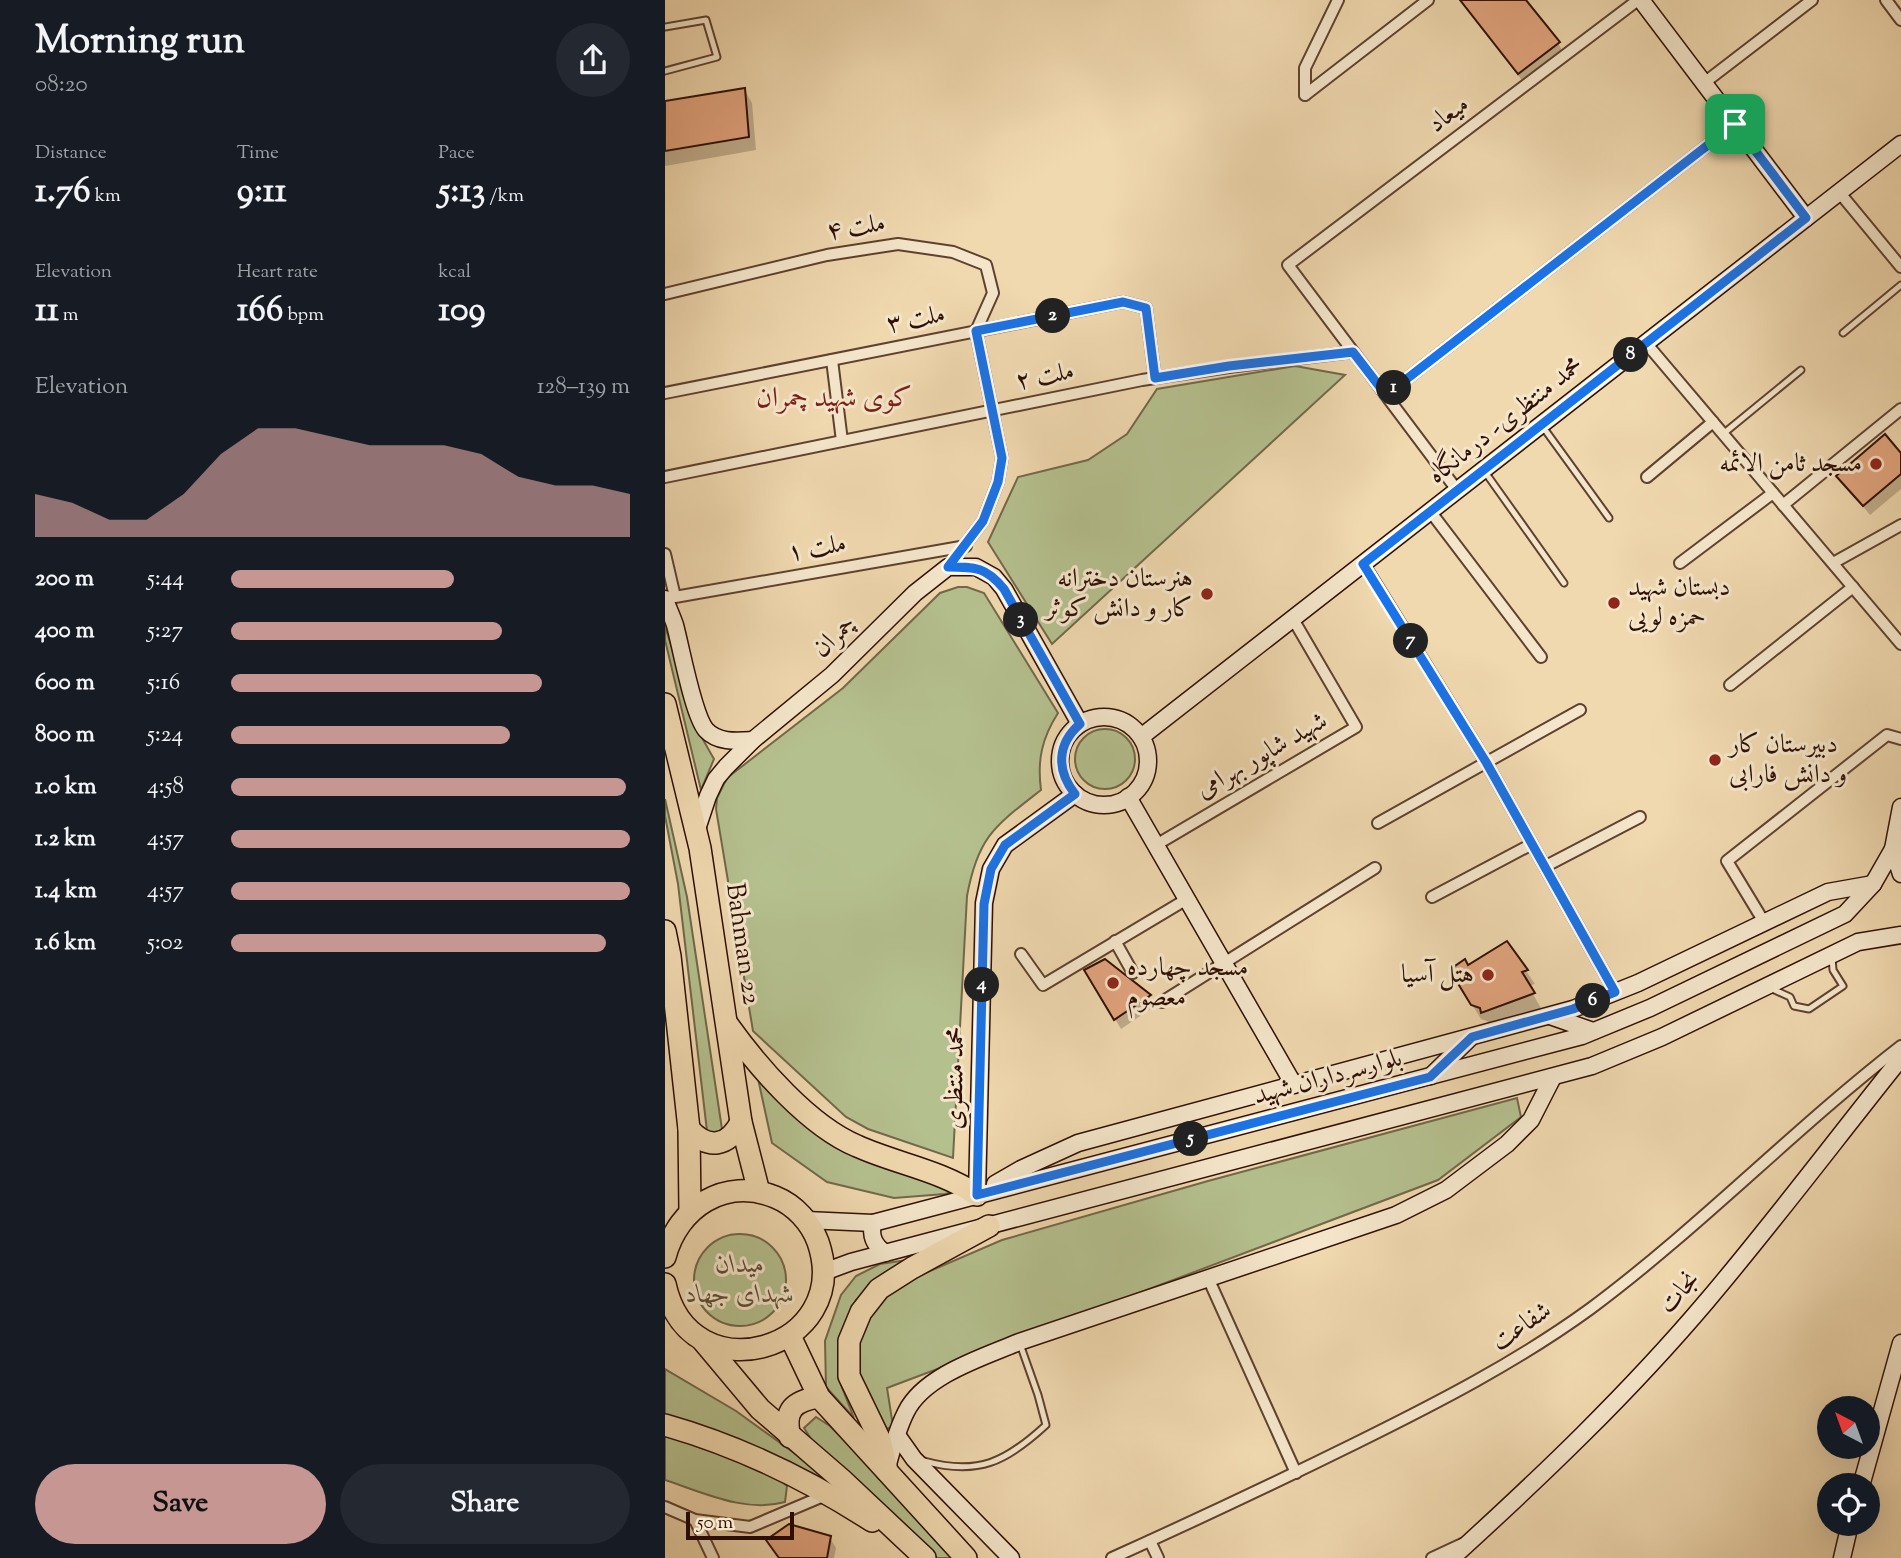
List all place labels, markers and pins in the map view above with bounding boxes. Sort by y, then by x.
pin [1705,94,1765,154]
pin: 2 [1035,298,1071,334]
pin: 8 [1613,338,1649,372]
pin: 1 [1377,370,1411,406]
place label: مسجد ثامن الائمه [1719,446,1862,483]
marker: مسجد ثامن الائمه [1868,456,1884,472]
place label: هنرستان دخترانه کار و دانش کوثر [1043,561,1193,628]
place label: دبستان شهید حمزه لویی [1628,570,1730,637]
marker: هنرستان دخترانه کار و دانش کوثر [1199,586,1215,602]
marker: دبستان شهید حمزه لویی [1606,595,1622,611]
pin: 3 [1003,602,1039,638]
pin: 7 [1393,624,1429,658]
place label: دبیرستان کار و دانش فارابی [1726,727,1847,794]
marker: دبیرستان کار و دانش فارابی [1707,752,1723,768]
place label: مسجد چهارده معصوم [1127,950,1248,1019]
place label: هتل آسیا [1401,957,1474,994]
marker: هتل آسیا [1480,967,1496,983]
pin: 4 [965,968,999,1002]
marker: مسجد چهارده معصوم [1105,975,1121,991]
pin: 6 [1576,984,1611,1018]
pin: 5 [1173,1122,1209,1156]

